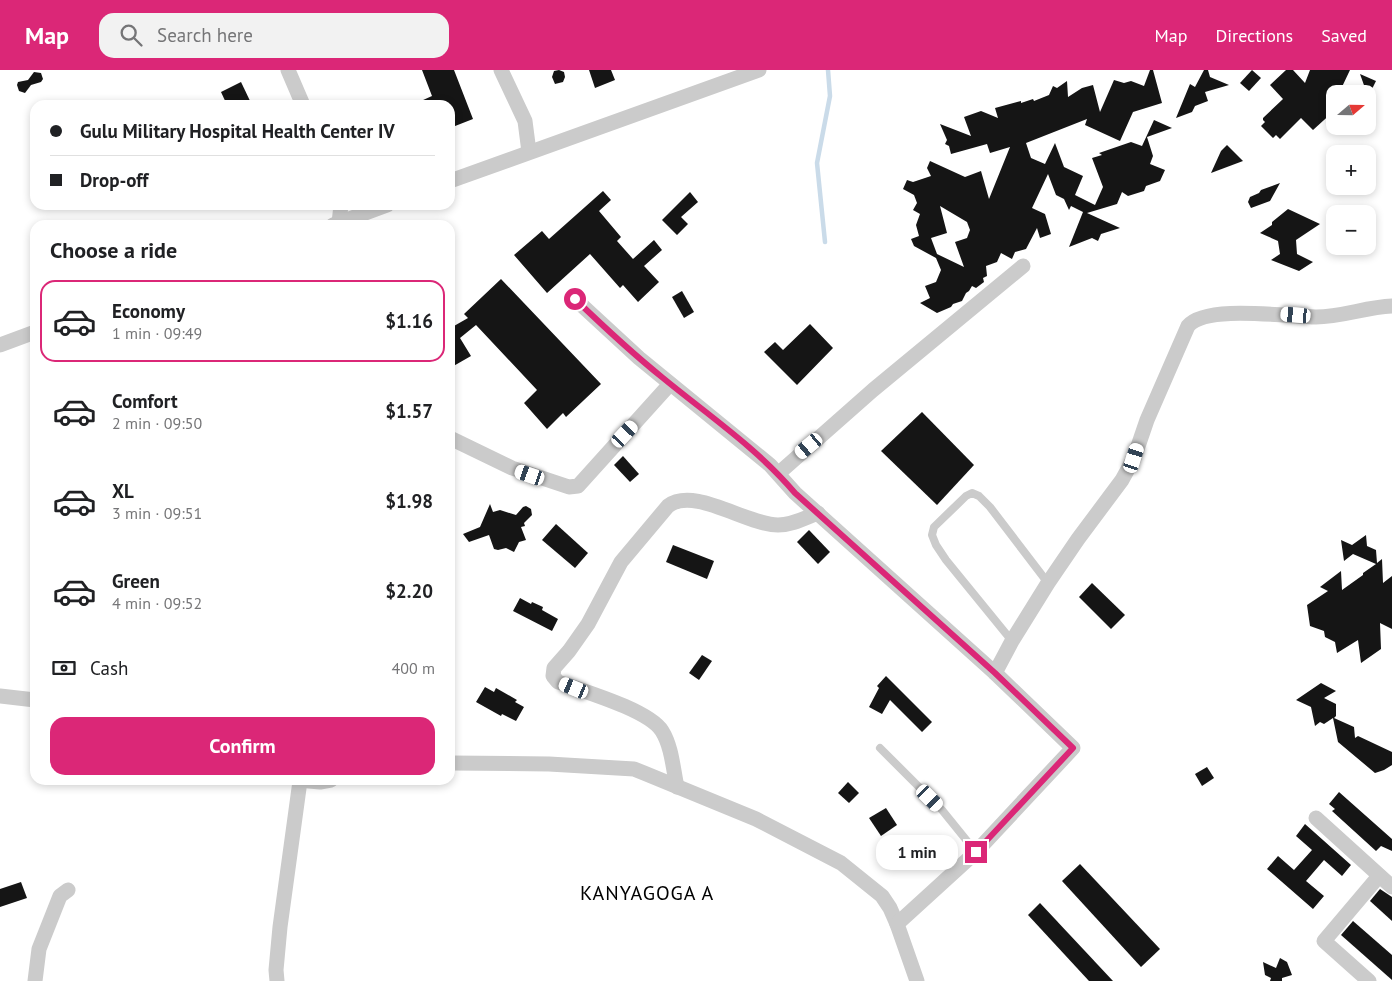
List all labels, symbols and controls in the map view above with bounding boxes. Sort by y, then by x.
search box [99,13,449,58]
text: Map [25,20,69,51]
icon: search [117,21,145,49]
text: Search here [157,23,253,47]
text: Map [1155,24,1187,47]
text: Directions [1215,24,1293,47]
text: Saved [1321,24,1367,47]
north arrow [1326,85,1376,135]
map controls [1326,85,1376,255]
text: Gulu Military Hospital Health Center IV [80,119,395,143]
button: + [1326,145,1376,195]
text: Drop-off [80,168,148,192]
button: − [1326,205,1376,255]
text: Choose a ride [50,236,177,264]
route start [564,288,586,310]
icon: car [52,299,97,344]
text: Economy [112,299,185,323]
car [1280,306,1311,324]
text: $1.16 [385,309,433,333]
text: 1 min · 09:49 [112,323,202,343]
icon: car [52,389,97,434]
text: Comfort [112,389,178,413]
text: $1.57 [385,399,433,423]
text: 2 min · 09:50 [112,413,202,433]
car [609,418,640,450]
car [792,431,825,461]
car [1122,441,1145,475]
car [513,463,546,487]
icon: car [52,479,97,524]
text: XL [112,479,134,503]
text: $1.98 [385,489,433,513]
text: 3 min · 09:51 [112,503,202,523]
icon: car [52,569,97,614]
text: Green [112,569,160,593]
text: $2.20 [385,579,433,603]
text: 4 min · 09:52 [112,593,202,613]
icon: cash [50,654,78,682]
text: Cash [90,656,128,680]
text: 400 m [392,658,435,678]
car [557,675,590,701]
button: Confirm [50,717,435,775]
car [914,782,945,814]
callout: 1 min [876,834,958,870]
route end [965,841,987,863]
text: 1 min [897,842,937,862]
district label: KANYAGOGA A [580,880,714,906]

